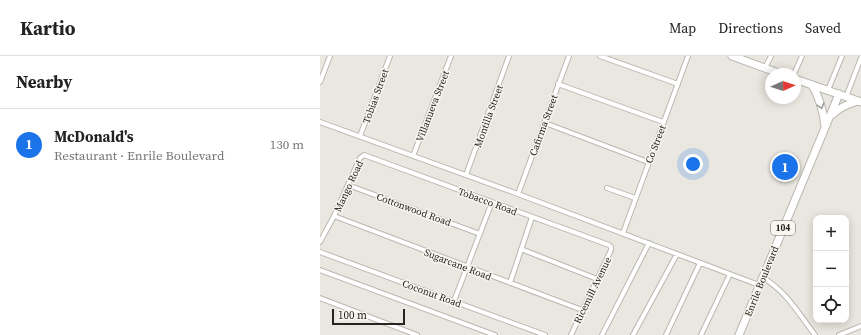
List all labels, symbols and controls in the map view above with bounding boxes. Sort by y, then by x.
text: Kartio [20,15,76,41]
text: Map [669,18,696,38]
text: Directions [718,18,783,38]
text: Saved [805,18,841,38]
street label: Tobias Street [360,66,392,125]
street label: Villanueva Street [413,68,452,144]
north arrow [765,68,801,104]
text: Nearby [16,70,72,94]
street label: Montilla Street [471,82,506,149]
street label: Cafirma Street [526,92,561,157]
one-way arrow [816,102,825,109]
street label: Co Street [642,122,669,165]
text: McDonald's [54,126,134,147]
text: 1 [25,136,33,153]
text: 130 m [270,136,304,153]
text: Restaurant · Enrile Boulevard [54,147,224,164]
pin: 1 [772,152,798,182]
your location [683,154,703,174]
street label: Mango Road [331,158,366,214]
street label: Tobacco Road [457,185,519,218]
street label: Cottonwood Road [375,190,453,229]
map controls [813,215,849,323]
button: + [813,215,849,251]
road number: 104 [771,221,795,235]
street label: Enrile Boulevard [741,244,782,318]
street label: Sugarcane Road [422,246,494,283]
button: − [813,251,849,287]
street label: Ricemill Avenue [571,255,614,326]
street label: Coconut Road [400,277,464,310]
button: locate [813,287,849,323]
scale bar [332,307,405,326]
text: 100 m [338,308,367,323]

